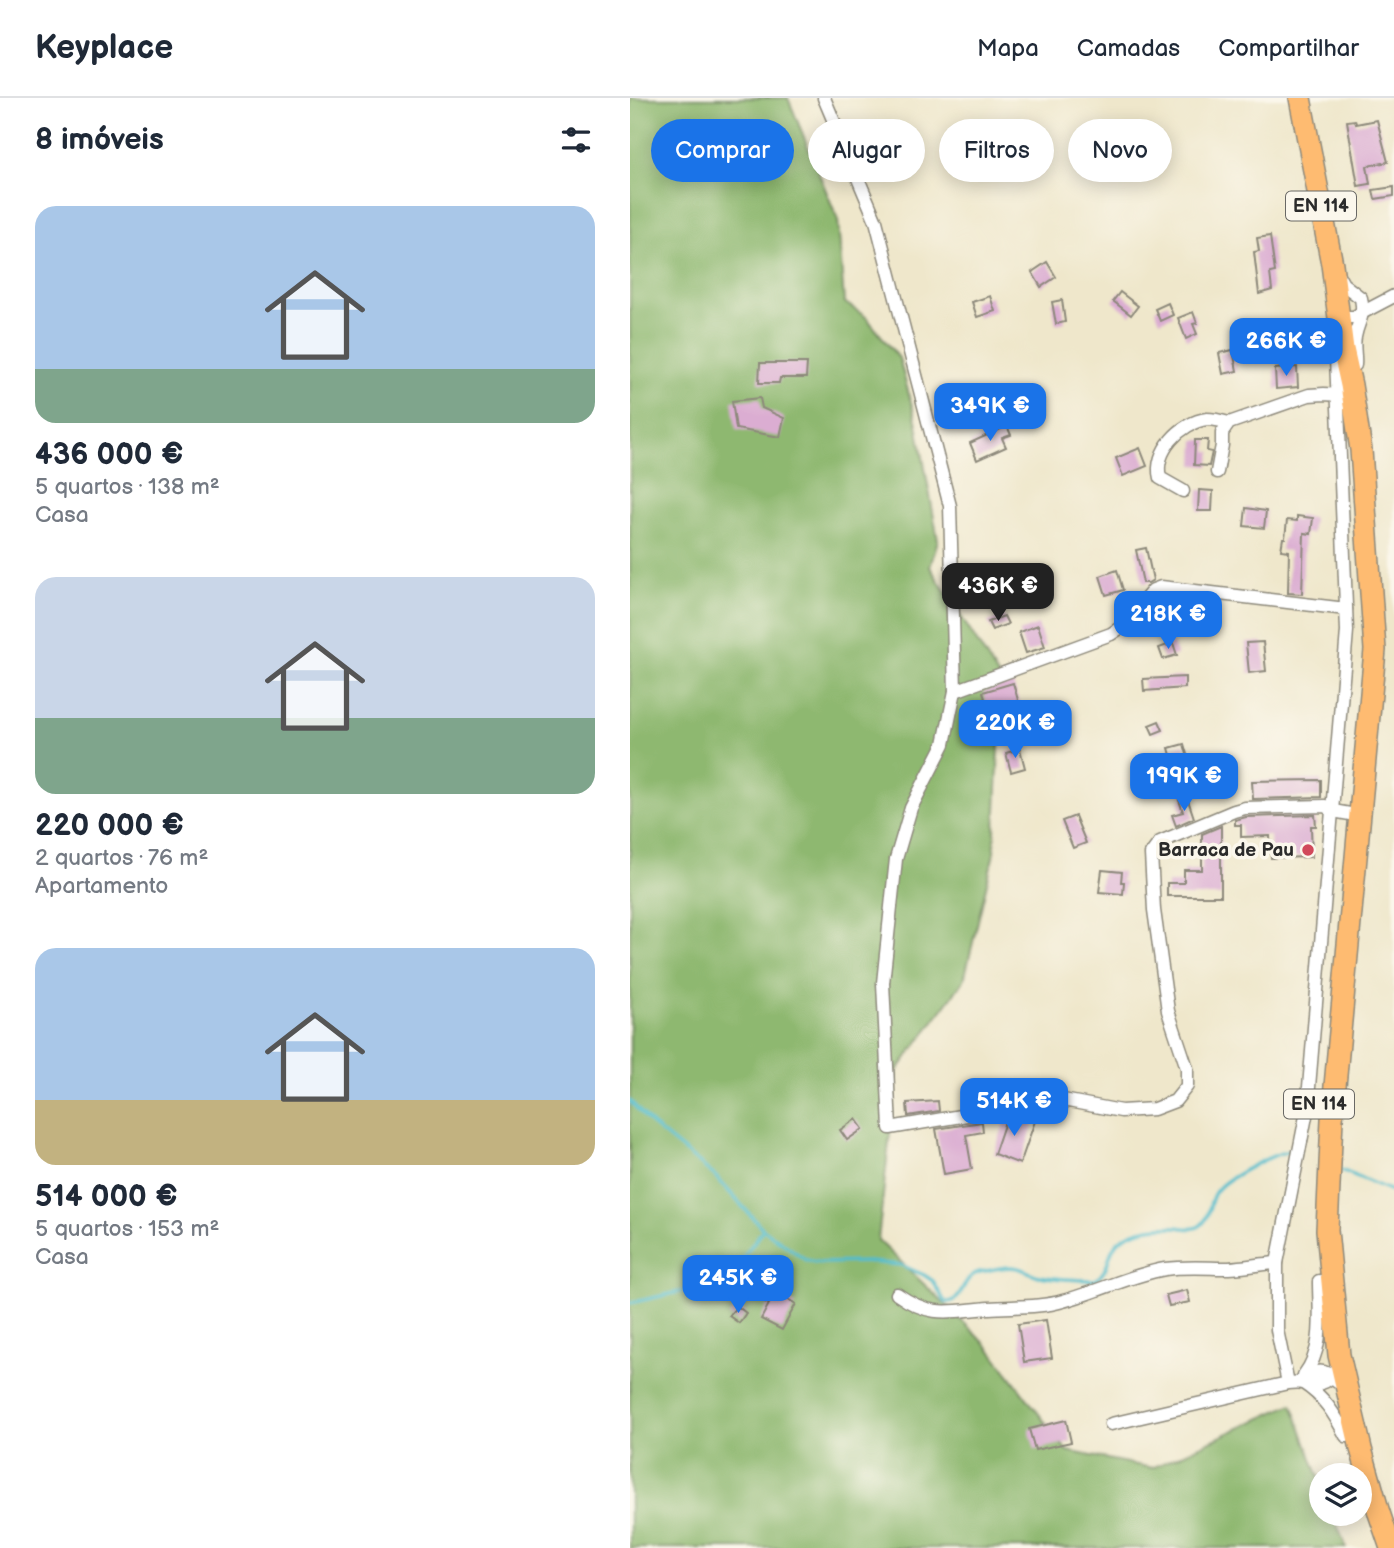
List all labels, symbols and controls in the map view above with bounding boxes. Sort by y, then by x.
text: Keyplace [35,28,173,68]
text: Mapa [977,34,1039,63]
text: Camadas [1077,34,1180,63]
text: Compartilhar [1218,34,1359,63]
chip: Comprar [651,119,794,182]
chip: Alugar [808,119,925,182]
chip: Filtros [939,119,1054,182]
chip: Novo [1068,119,1172,182]
icon: filters [557,121,595,159]
text: 8 imóveis [35,122,164,158]
road number: EN 114 [1286,192,1356,220]
icon: home [252,252,378,378]
pin: 266K € [1229,318,1343,378]
text: 266K € [1246,327,1326,355]
pin: 349K € [933,384,1047,443]
text: 349K € [950,392,1030,420]
text: 436 000 € [35,437,183,473]
text: 5 quartos · 138 m² [35,473,220,501]
text: Casa [35,501,89,529]
pin: 436K € [941,564,1055,623]
text: 436K € [958,572,1038,600]
pin: 218K € [1111,592,1225,651]
text: 218K € [1130,600,1206,628]
icon: home [252,623,378,749]
pin: 220K € [958,700,1072,760]
text: 220K € [975,709,1055,737]
pin: 199K € [1127,754,1241,813]
text: 199K € [1146,762,1222,790]
text: 220 000 € [35,808,184,844]
place label: Barraca de Pau [1158,839,1294,862]
marker: Barraca de Pau [1300,842,1316,858]
text: 2 quartos · 76 m² [35,844,208,872]
text: Apartamento [35,872,168,900]
icon: home [252,994,378,1120]
pin: 514K € [957,1079,1071,1138]
text: 514K € [976,1087,1052,1115]
road number: EN 114 [1284,1090,1354,1119]
text: 514 000 € [35,1179,178,1215]
text: 5 quartos · 153 m² [35,1215,219,1243]
text: Casa [35,1243,89,1271]
pin: 245K € [681,1256,795,1315]
text: 245K € [699,1264,777,1292]
map controls [1309,1463,1372,1526]
button: layers [1309,1463,1372,1526]

